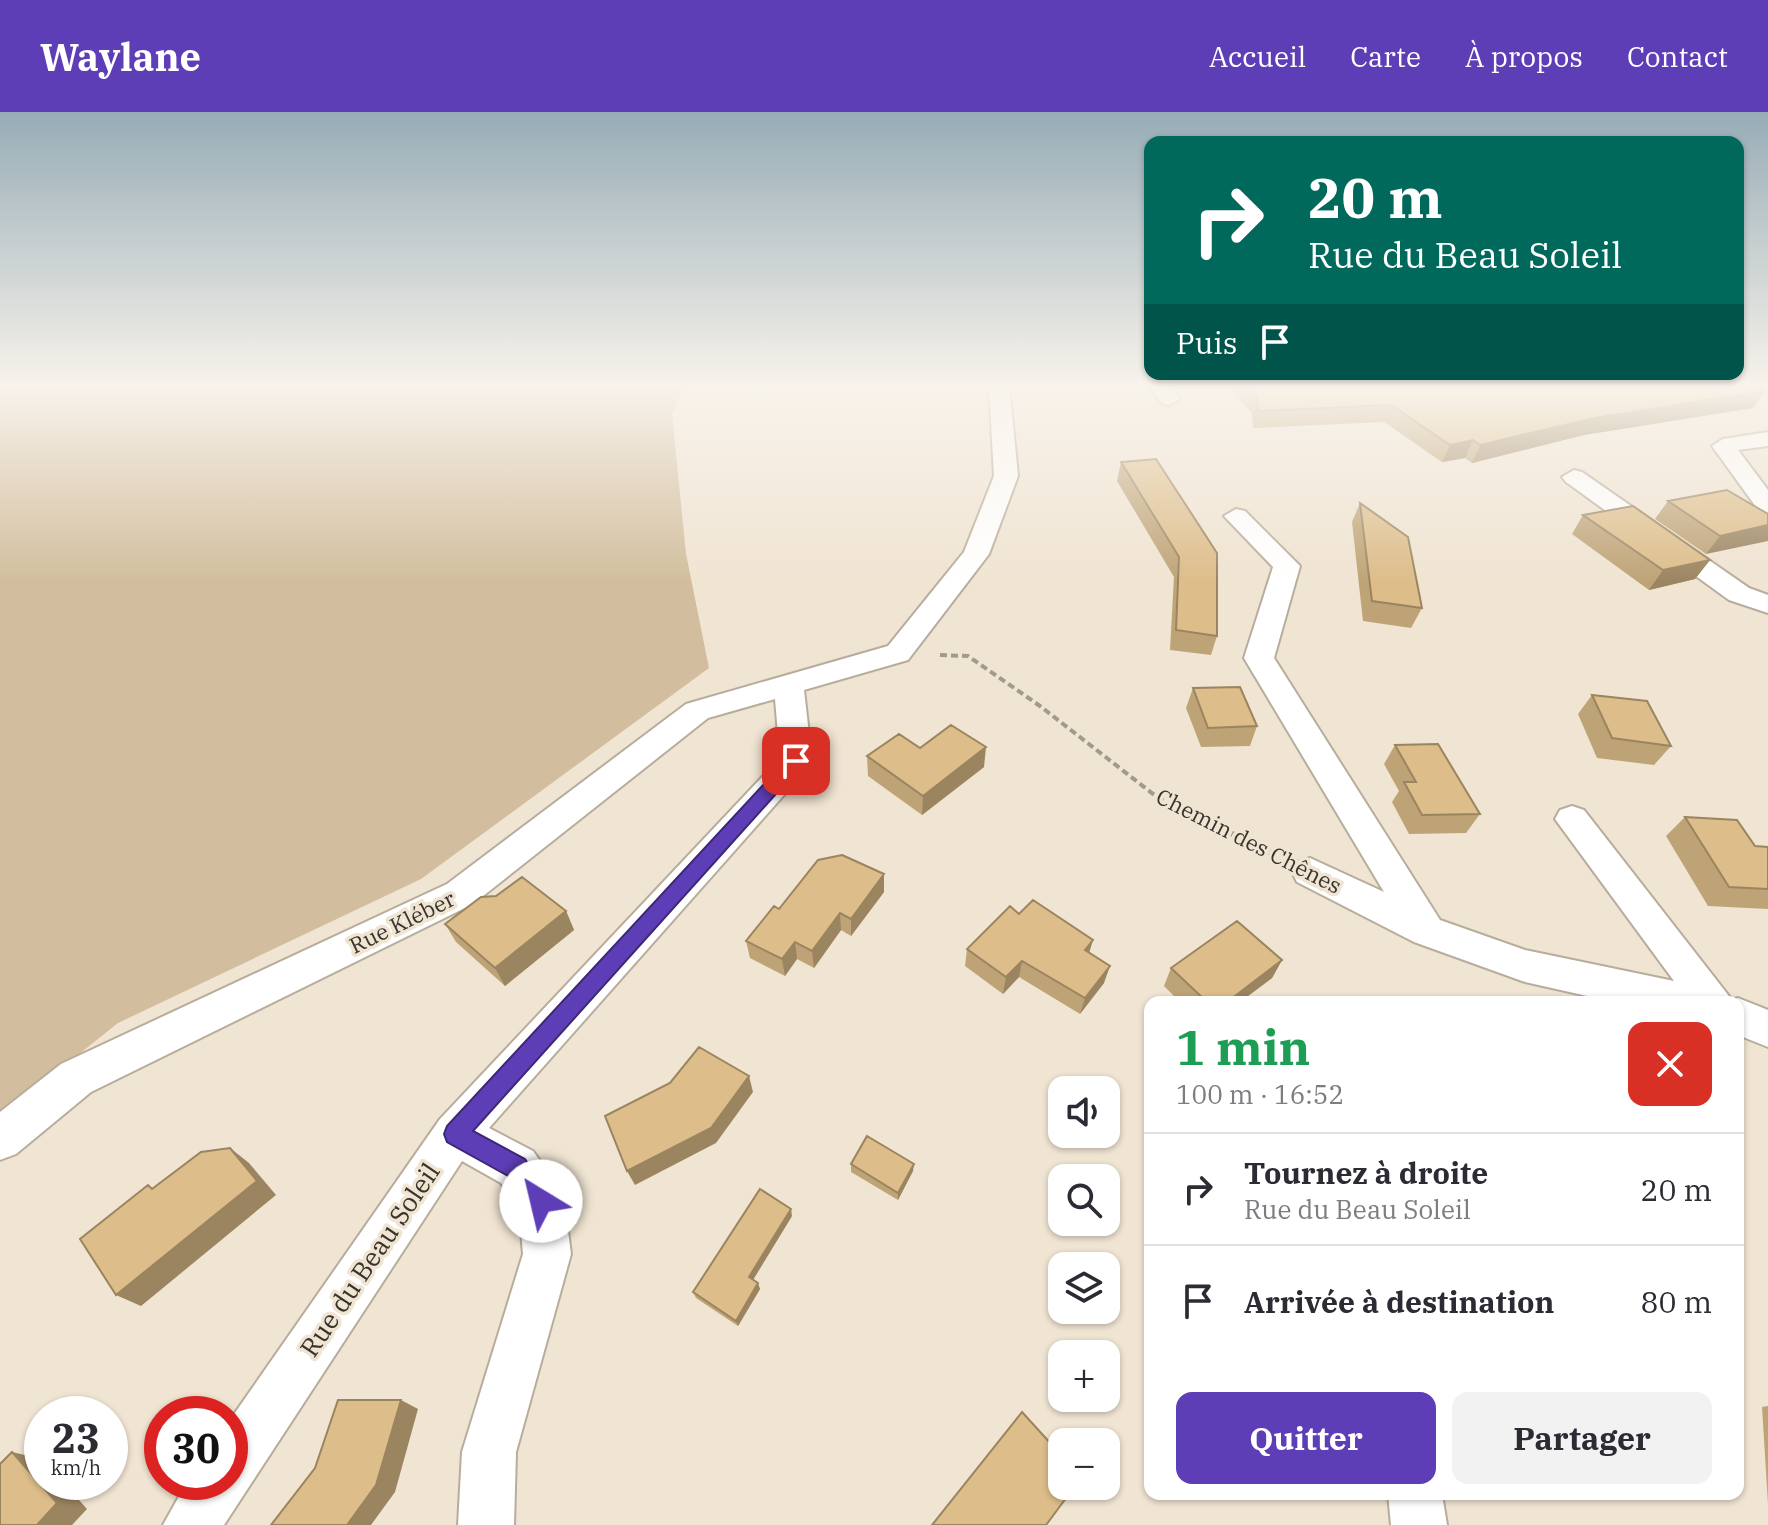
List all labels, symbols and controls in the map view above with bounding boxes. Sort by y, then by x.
text: Waylane [40,32,201,81]
text: Accueil [1209,38,1306,75]
text: Carte [1350,38,1421,75]
text: À propos [1465,38,1583,75]
text: Contact [1627,38,1728,75]
text: 20 m [1308,161,1443,233]
icon: right [1176,168,1280,272]
text: Rue du Beau Soleil [1308,231,1622,278]
icon: arrive [1253,320,1297,364]
text: Puis [1176,323,1237,362]
pin [762,727,830,795]
icon: arrive [774,739,818,783]
street label: Chemin des Chênes [1152,781,1347,900]
street label: Rue Kléber [344,883,460,960]
text: 1 min [1176,1016,1310,1078]
button: close [1628,1022,1712,1106]
map controls [1048,1076,1120,1500]
button: sound [1048,1076,1120,1148]
text: 100 m · 16:52 [1176,1077,1344,1111]
text: Tournez à droite [1244,1153,1488,1192]
street label: Rue du Beau Soleil [292,1156,447,1363]
position arrow [499,1159,583,1243]
button: search [1048,1164,1120,1236]
icon: right [1176,1167,1220,1211]
text: 20 m [1640,1170,1712,1209]
text: Rue du Beau Soleil [1244,1192,1471,1226]
button: layers [1048,1252,1120,1324]
icon: arrive [1176,1279,1220,1323]
text: Arrivée à destination [1244,1282,1554,1321]
text: 80 m [1640,1282,1712,1321]
button: + [1048,1340,1120,1412]
button: Quitter [1176,1392,1436,1484]
button: Partager [1452,1392,1712,1484]
speed limit sign: 30 [144,1396,248,1500]
text: 23 [52,1412,100,1464]
button: − [1048,1428,1120,1500]
text: km/h [51,1454,101,1481]

